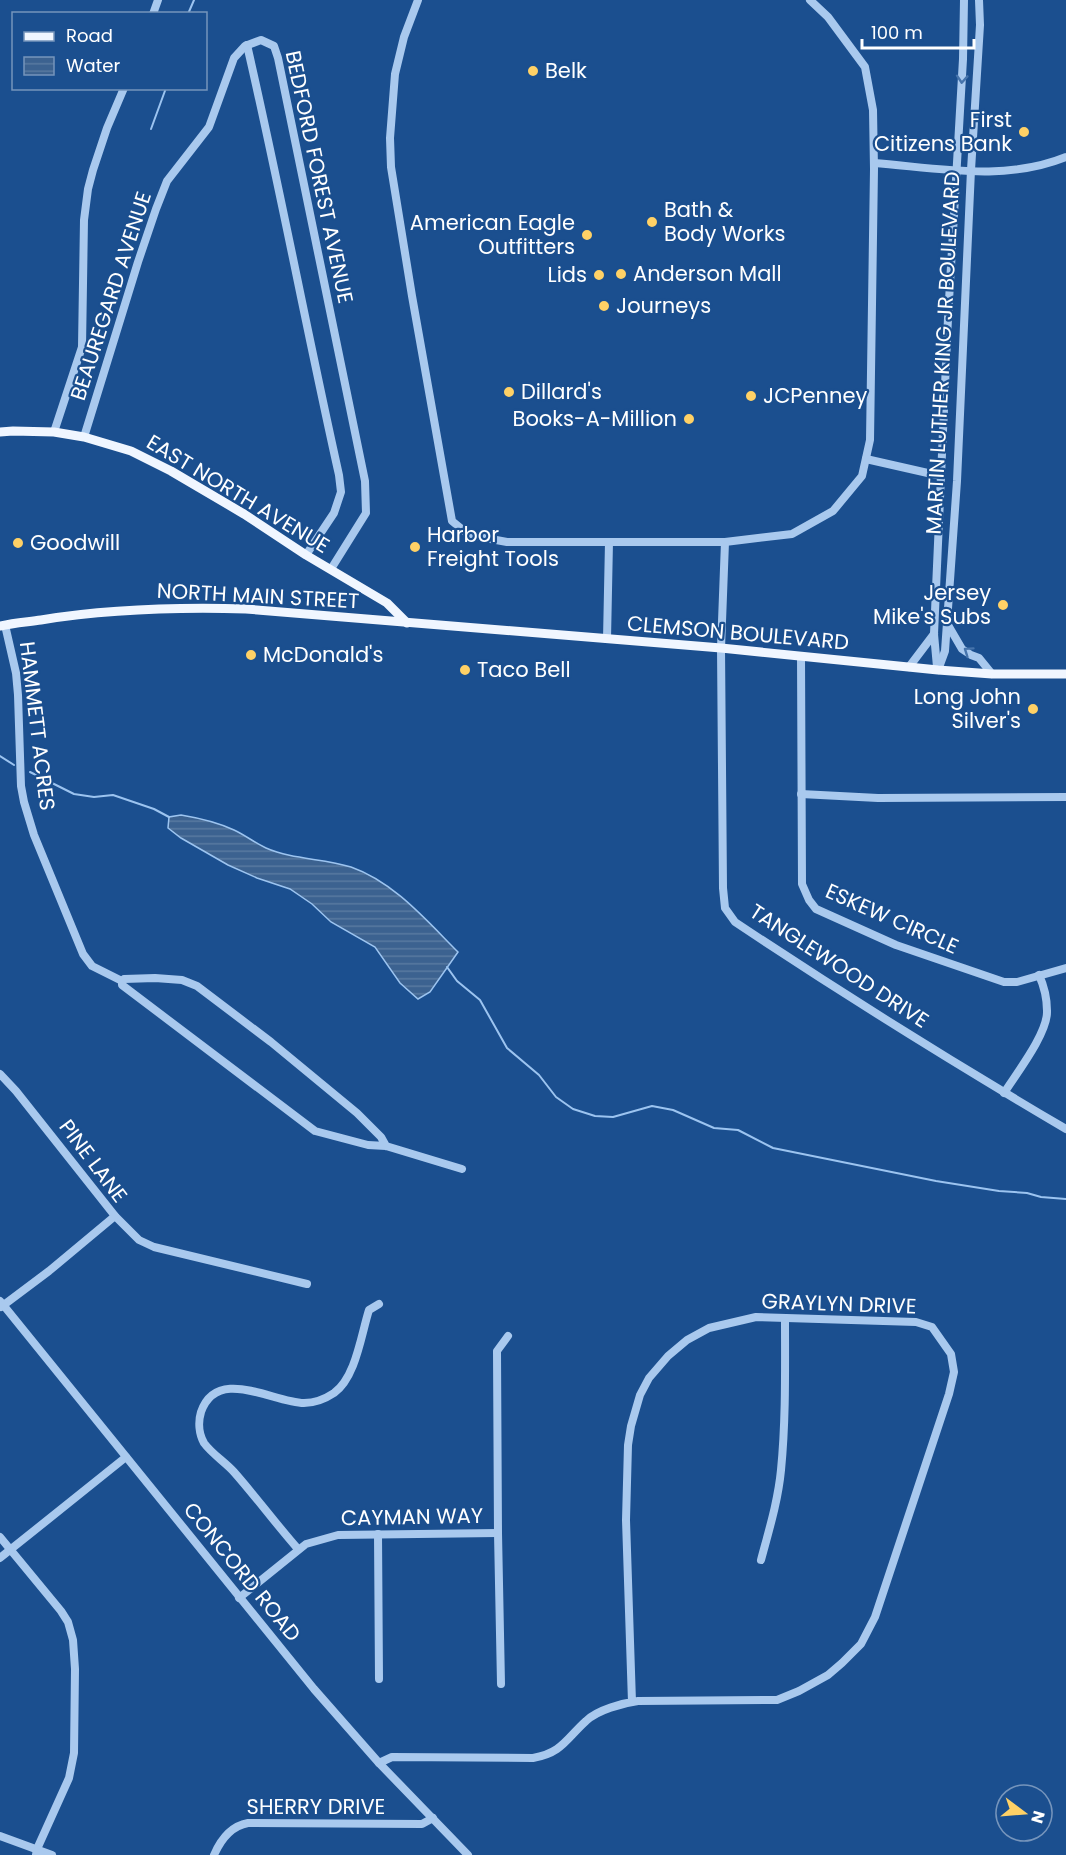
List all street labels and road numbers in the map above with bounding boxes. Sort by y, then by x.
street label: BEDFORD FOREST AVENUE [279,48,360,306]
street label: MARTIN LUTHER KING JR BOULEVARD [919,171,966,535]
street label: BEAUREGARD AVENUE [63,188,158,404]
street label: EAST NORTH AVENUE [141,427,335,560]
street label: NORTH MAIN STREET [156,576,360,615]
street label: CLEMSON BOULEVARD [626,608,850,657]
street label: HAMMETT ACRES [13,640,62,812]
street label: ESKEW CIRCLE [821,876,963,961]
street label: TANGLEWOOD DRIVE [744,897,934,1034]
street label: PINE LANE [53,1113,134,1208]
street label: GRAYLYN DRIVE [761,1286,917,1321]
street label: CONCORD ROAD [177,1496,308,1648]
street label: CAYMAN WAY [341,1501,483,1532]
street label: SHERRY DRIVE [247,1792,385,1821]

